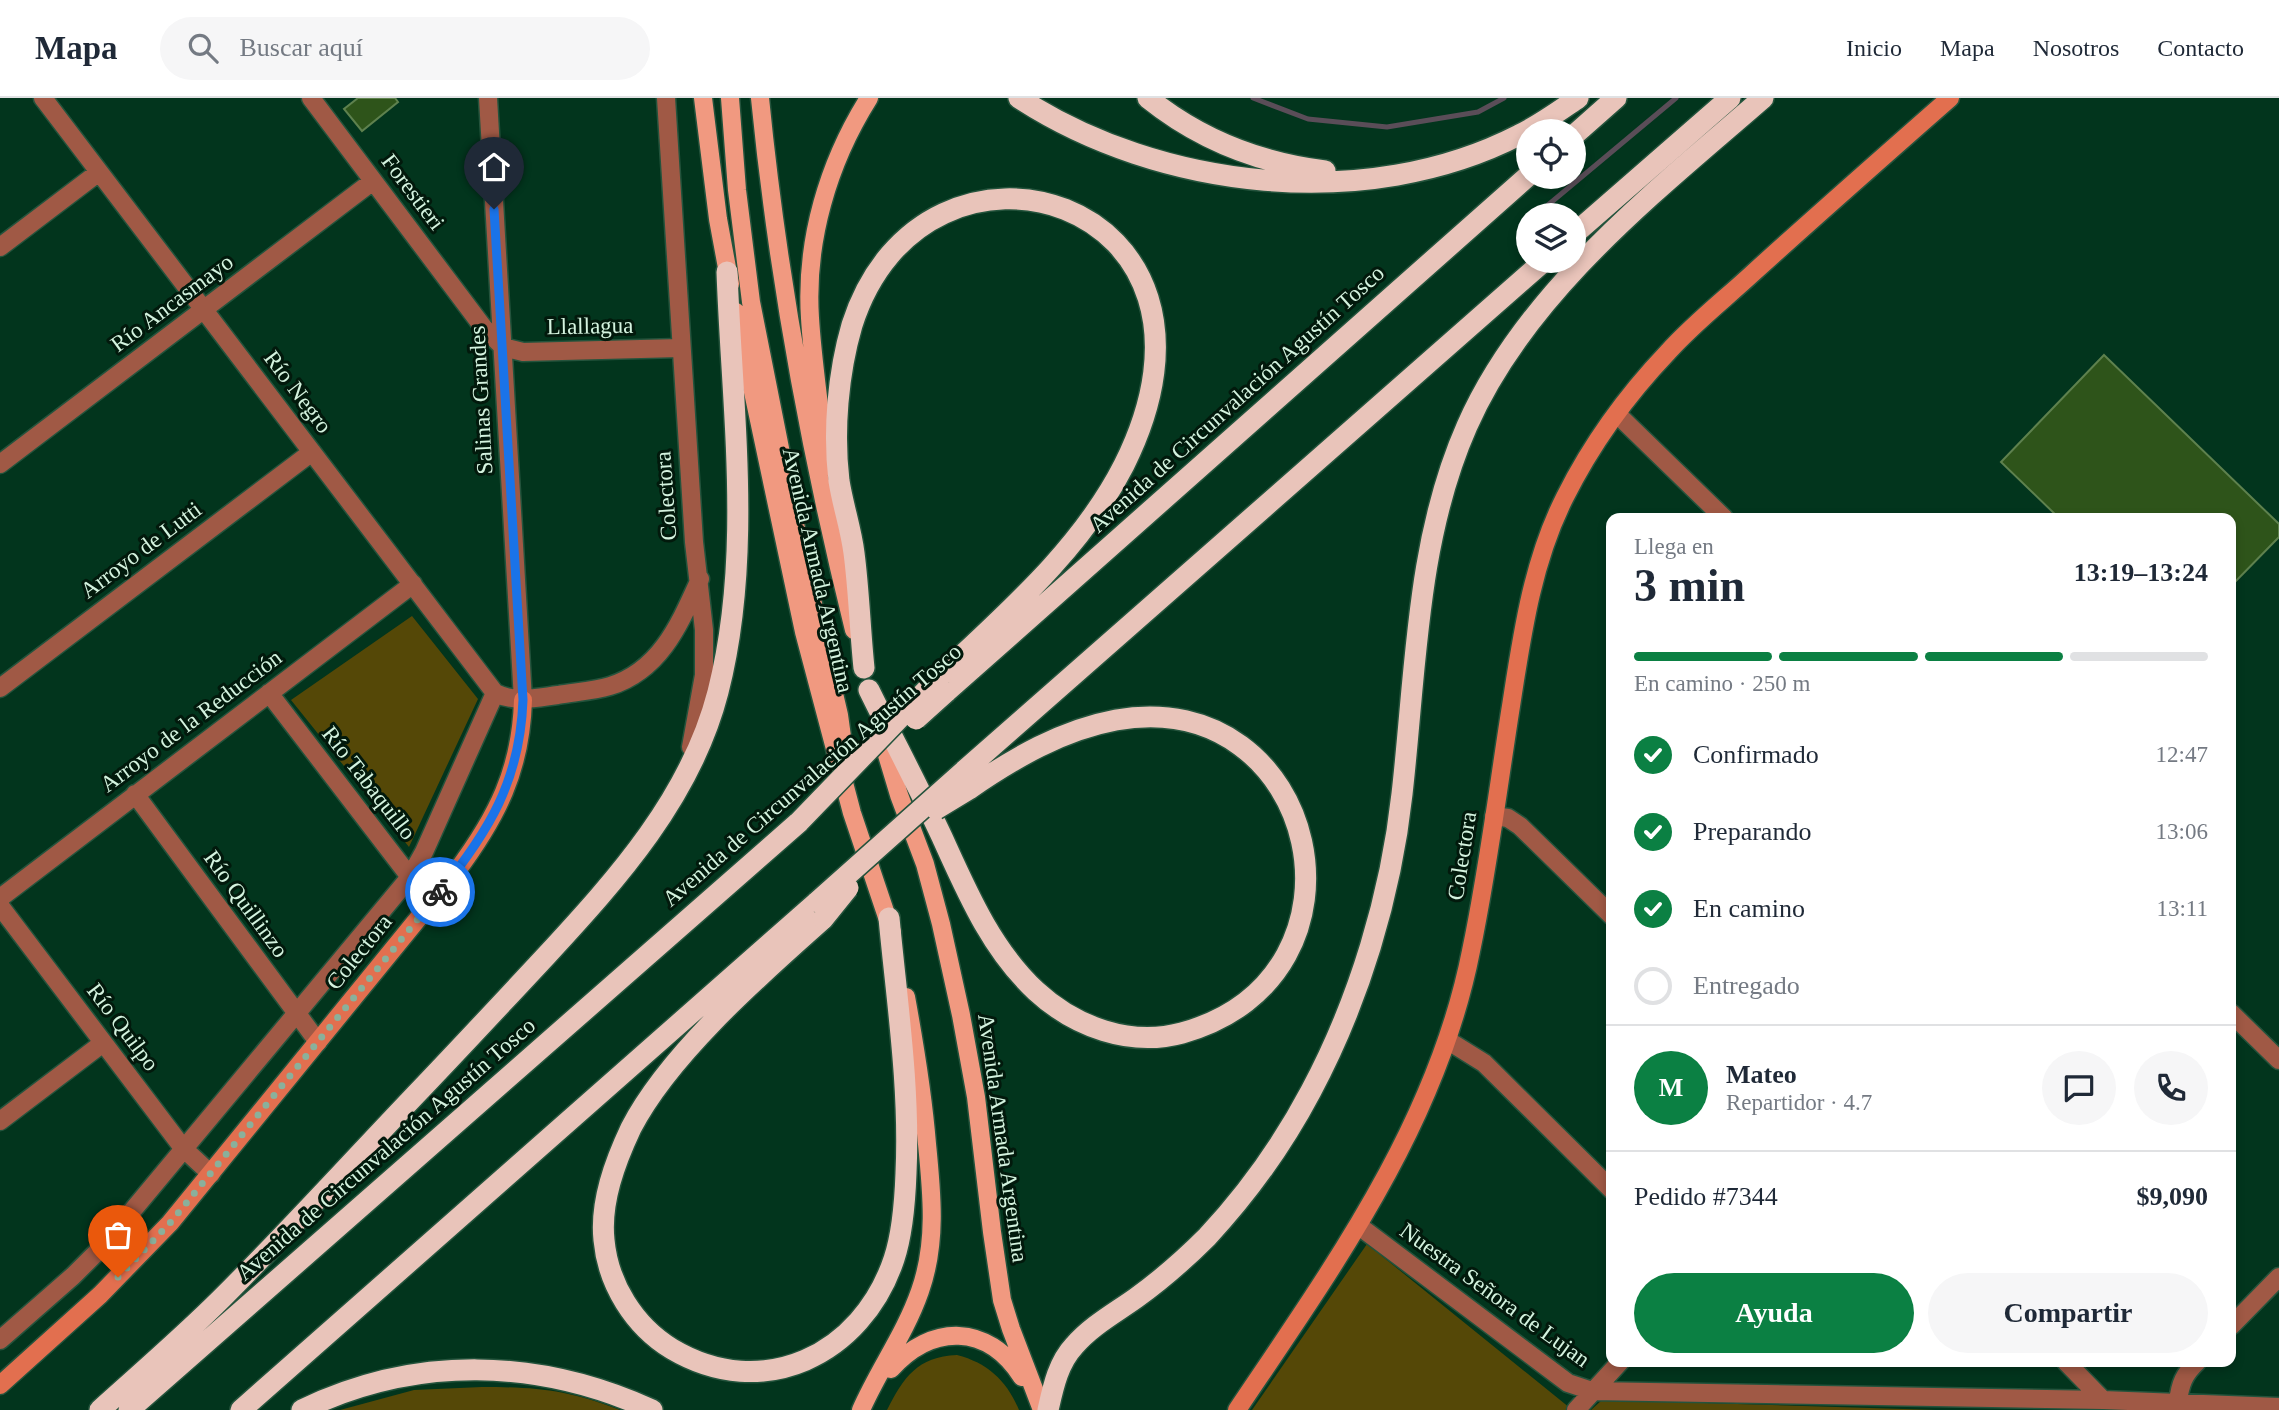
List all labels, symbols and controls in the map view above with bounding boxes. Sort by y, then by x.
search box [160,17,650,80]
icon: search [184,29,222,67]
text: Mapa [35,30,118,66]
text: Buscar aquí [240,33,363,62]
text: Inicio [1846,35,1902,61]
text: Mapa [1940,35,1995,61]
text: Nosotros [2033,35,2119,61]
text: Contacto [2157,35,2244,61]
map controls [1516,119,1586,273]
button: locate [1516,119,1586,189]
pin [464,137,524,209]
icon: home [475,148,513,186]
street label: Forestieri [376,149,450,235]
button: layers [1516,203,1586,273]
street label: Río Ancasmayo [106,249,238,357]
street label: Avenida de Circunvalación Agustín Tosco [1085,260,1389,538]
street label: Llallagua [546,313,634,339]
street label: Salinas Grandes [465,325,497,475]
street label: Río Negro [259,346,337,438]
street label: Avenida Armada Argentina [778,445,858,695]
street label: Colectora [650,451,682,541]
street label: Arroyo de Lutti [76,497,206,603]
text: Llega en [1634,534,1714,559]
text: 13:19–13:24 [2074,558,2208,587]
text: 3 min [1634,560,1745,611]
street label: Avenida de Circunvalación Agustín Tosco [658,639,966,911]
street label: Arroyo de la Reducción [95,644,287,797]
text: En camino · 250 m [1634,671,1810,696]
street label: Río Tabaquillo [317,721,421,845]
icon: check [1634,736,1672,774]
text: Confirmado [1693,740,1819,769]
text: 12:47 [2156,742,2208,767]
street label: Colectora [1443,810,1481,902]
icon: check [1634,813,1672,851]
text: Preparando [1693,817,1811,846]
text: 13:06 [2156,819,2208,844]
street label: Río Quillinzo [199,846,293,962]
courier [405,857,475,927]
icon: bike [421,873,459,911]
icon: check [1634,890,1672,928]
text: En camino [1693,894,1805,923]
text: 13:11 [2156,896,2208,921]
street label: Colectora [321,909,397,995]
text: Entregado [1693,971,1800,1000]
street label: Río Quilpo [82,978,164,1076]
street label: Avenida Armada Argentina [973,1012,1033,1264]
street label: Avenida de Circunvalación Agustín Tosco [232,1013,540,1285]
button: chat [2042,1051,2116,1125]
button: phone [2134,1051,2208,1125]
text: Mateo [1726,1060,1797,1089]
text: M [1659,1073,1683,1102]
text: Repartidor · 4.7 [1726,1090,1872,1115]
text: Pedido #7344 [1634,1182,1778,1211]
text: $9,090 [2137,1182,2208,1211]
pin [88,1205,148,1277]
icon: bag [99,1216,137,1254]
street label: Nuestra Señora de Lujan [1395,1218,1595,1372]
button: Ayuda [1634,1273,1914,1353]
button: Compartir [1928,1273,2208,1353]

